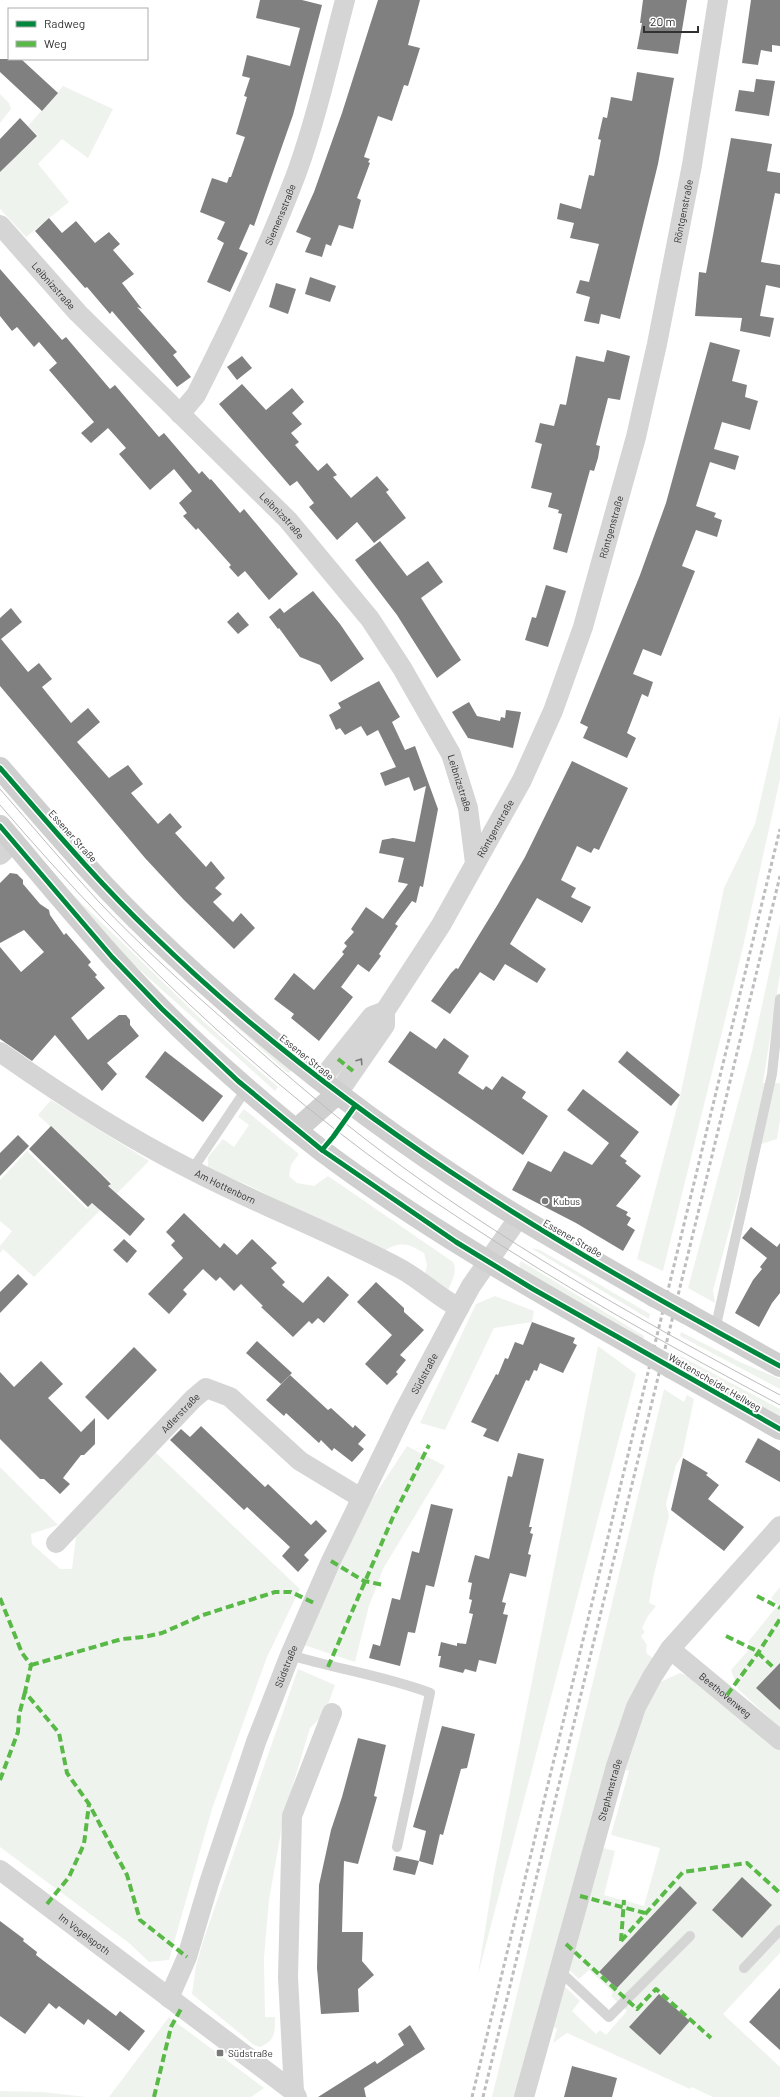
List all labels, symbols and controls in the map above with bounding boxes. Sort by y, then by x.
legend [8,8,148,60]
scale bar [644,8,698,34]
text: 20 m [650,14,676,28]
text: Radweg [44,16,85,30]
text: Weg [44,36,67,50]
street label: Röntgenstraße [671,178,695,244]
street label: Siemensstraße [262,182,298,247]
street label: Leibnizstraße [29,259,78,312]
street label: Leibnizstraße [257,490,307,541]
street label: Röntgenstraße [596,494,625,560]
street label: Leibnizstraße [445,753,474,812]
street label: Röntgenstraße [474,797,516,860]
street label: Essener Straße [46,807,100,865]
street label: Essener Straße [277,1031,337,1083]
one-way arrow [355,1058,362,1065]
street label: Am Hottenborn [193,1167,258,1206]
place label: Kubus [553,1195,580,1207]
marker: Kubus [540,1196,550,1206]
street label: Essener Straße [541,1216,605,1260]
street label: Südstraße [408,1351,440,1396]
street label: Wattenscheider Hellweg [667,1351,763,1413]
street label: Adlerstraße [158,1390,202,1435]
street label: Südstraße [272,1643,300,1689]
street label: Beethovenweg [697,1670,754,1720]
street label: Stephanstraße [595,1757,624,1822]
street label: Im Vogelspoth [56,1911,113,1957]
place label: Südstraße [228,2047,273,2059]
marker: Südstraße [215,2048,225,2058]

